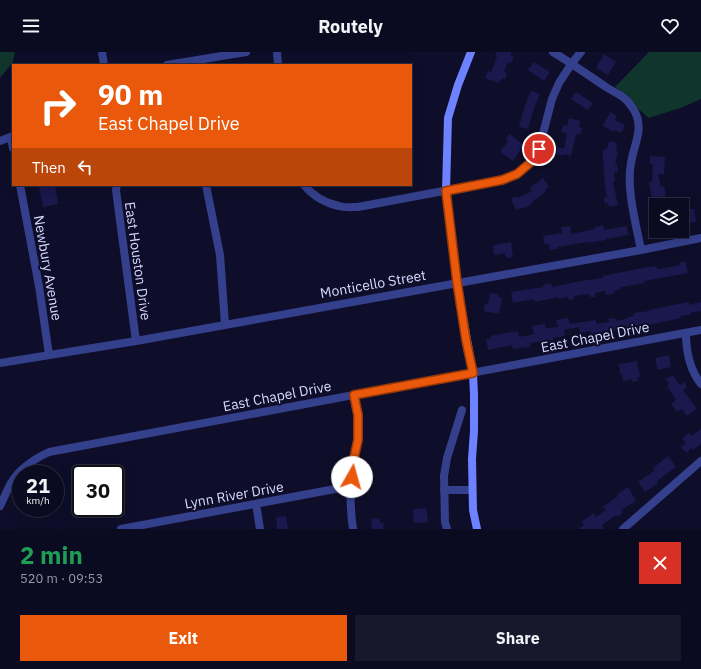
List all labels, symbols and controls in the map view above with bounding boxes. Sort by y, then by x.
icon: menu [20,15,42,37]
text: Routely [318,15,383,38]
icon: heart [659,15,681,37]
text: 90 m [98,76,163,113]
icon: right [32,80,84,132]
text: East Chapel Drive [98,112,240,135]
pin [522,132,556,166]
icon: arrive [528,138,550,160]
icon: left [74,156,96,178]
text: Then [32,158,66,177]
map controls [649,198,689,238]
button: layers [649,198,689,238]
street label: East Houston Drive [121,201,155,322]
street label: Newbury Avenue [30,214,66,322]
street label: Monticello Street [319,266,427,302]
street label: East Chapel Drive [539,318,651,356]
street label: East Chapel Drive [221,377,333,415]
position arrow [331,456,373,498]
speed limit sign: 30 [72,465,124,517]
text: 21 [26,472,50,499]
street label: Lynn River Drive [183,477,285,513]
text: km/h [26,494,50,507]
text: 2 min [20,539,83,571]
button: close [639,542,681,584]
text: 520 m · 09:53 [20,570,103,587]
button: Exit [20,615,347,661]
button: Share [355,615,681,661]

